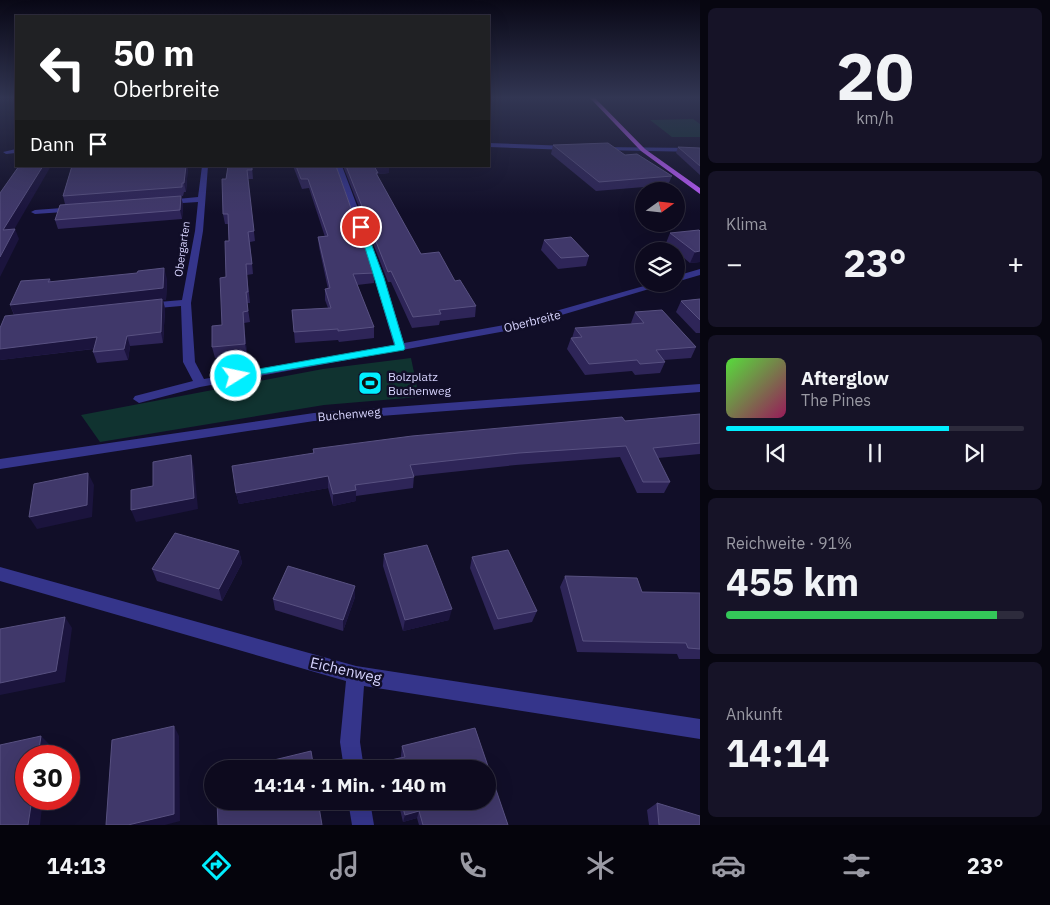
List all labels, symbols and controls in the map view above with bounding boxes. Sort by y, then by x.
text: 50 m [113,30,195,76]
text: 20 [836,33,914,118]
icon: left [30,35,95,100]
text: Oberbreite [113,74,220,103]
text: km/h [856,108,894,128]
icon: arrive [84,130,112,158]
text: Dann [30,132,74,156]
north arrow [635,182,685,232]
map controls [635,182,685,292]
pin [340,206,382,248]
icon: arrive [347,213,375,241]
text: Klima [726,214,767,234]
street label: Obergarten [171,220,193,278]
text: 23° [843,238,907,287]
button: layers [635,242,685,292]
text: − [726,245,743,282]
text: + [1007,245,1024,282]
street label: Oberbreite [502,307,562,335]
position arrow [209,349,261,401]
text: Afterglow [801,366,889,390]
place label: Bolzplatz Buchenweg [388,369,452,398]
sports icon: Bolzplatz Buchenweg [357,370,383,396]
text: The Pines [801,390,871,410]
street label: Buchenweg [317,404,382,424]
icon: previous [762,439,790,467]
icon: pause [861,439,889,467]
icon: next [960,439,988,467]
text: Reichweite · 91% [726,533,852,553]
text: 455 km [726,557,859,606]
street label: Eichenweg [308,653,384,687]
text: Ankunft [726,704,783,724]
text: 14:14 [726,728,830,777]
speed limit sign: 30 [15,745,80,810]
text: 14:14 · 1 Min. · 140 m [253,773,447,797]
icon: directions [199,848,234,883]
icon: music [327,848,362,883]
icon: phone [455,848,490,883]
icon: climate [583,848,618,883]
icon: car [711,848,746,883]
icon: filters [839,848,874,883]
text: 14:13 [46,851,107,880]
text: 23° [967,851,1003,880]

